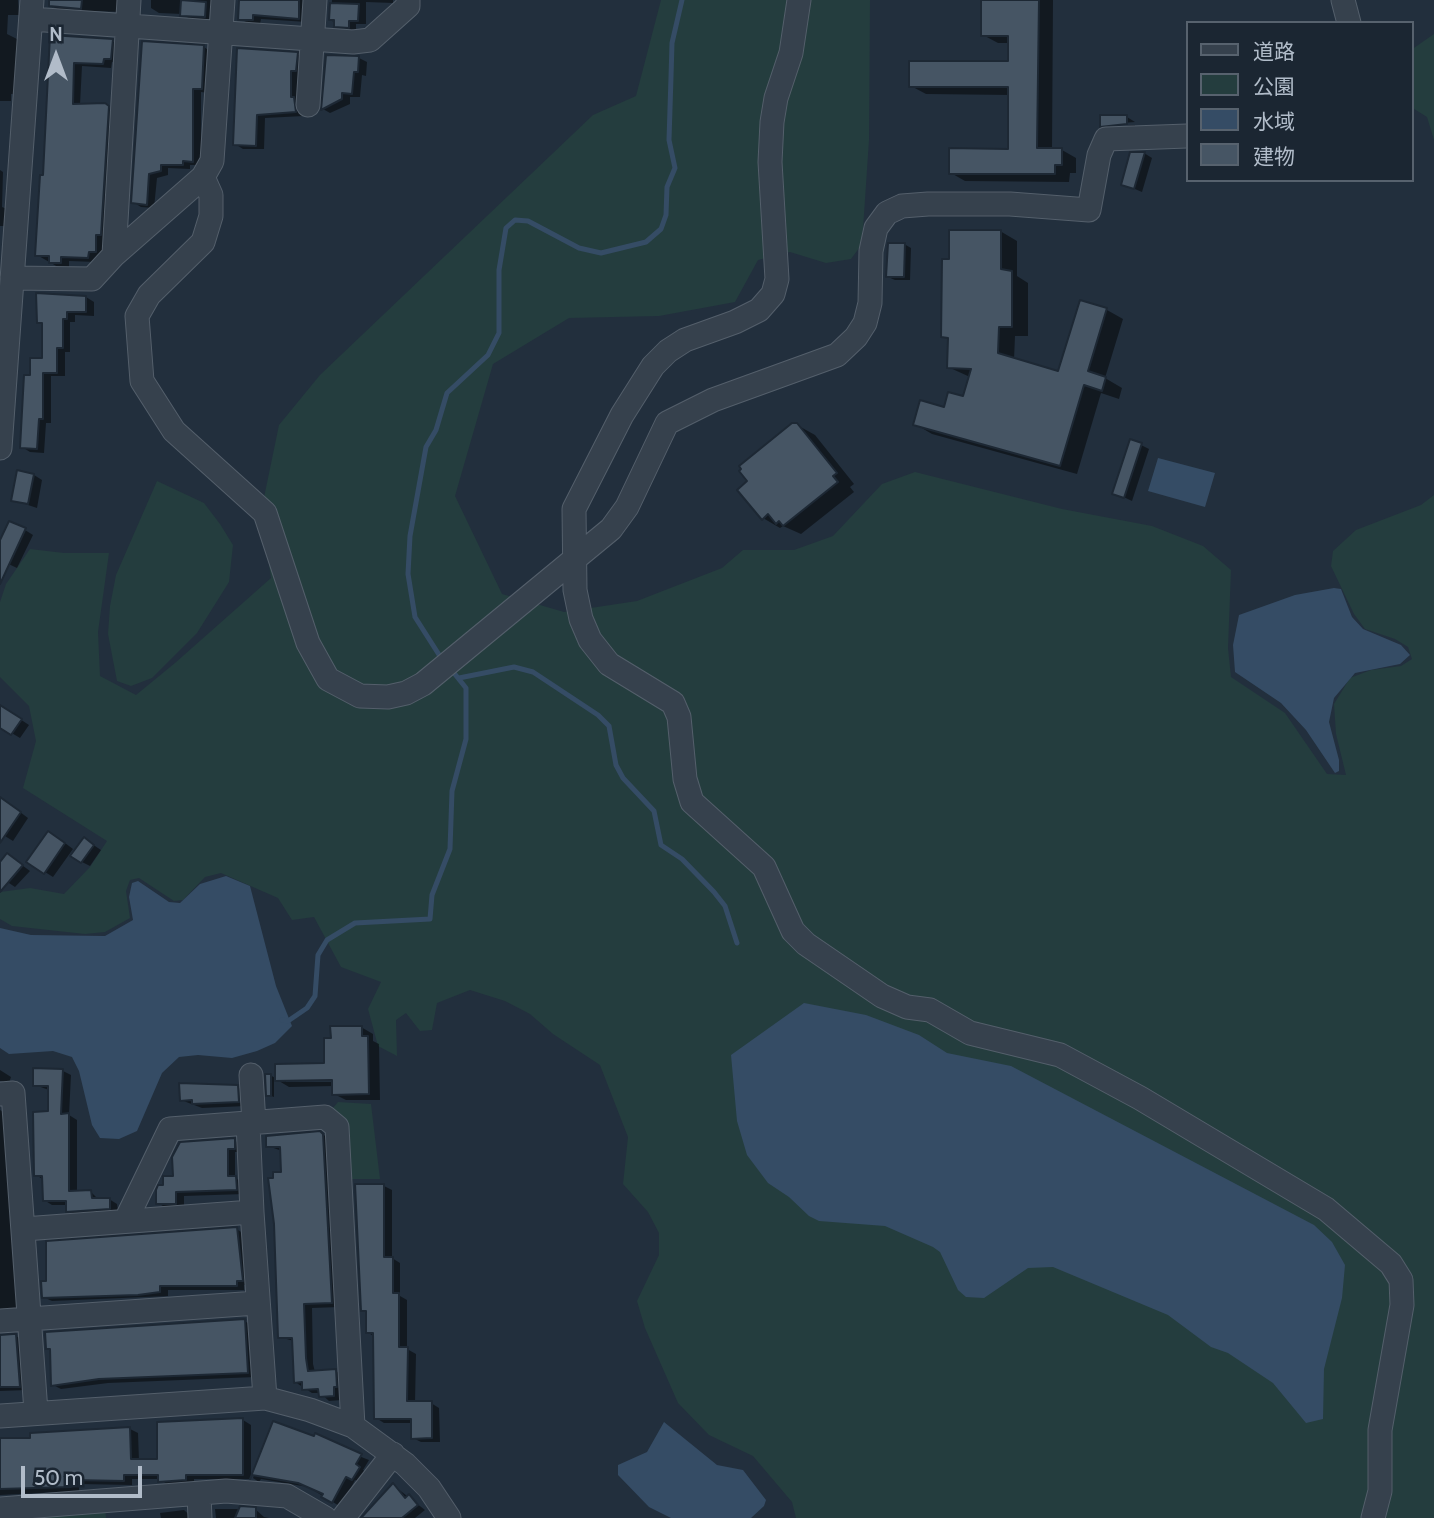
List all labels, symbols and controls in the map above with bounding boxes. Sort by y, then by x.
north arrow [21,21,91,91]
legend [1186,21,1413,182]
text: N [49,23,63,46]
text: 道路 [1253,39,1295,64]
text: 公園 [1253,74,1295,99]
text: 水域 [1253,109,1295,134]
text: 建物 [1253,144,1295,169]
scale bar [24,1452,145,1496]
text: 50 m [34,1465,83,1490]

